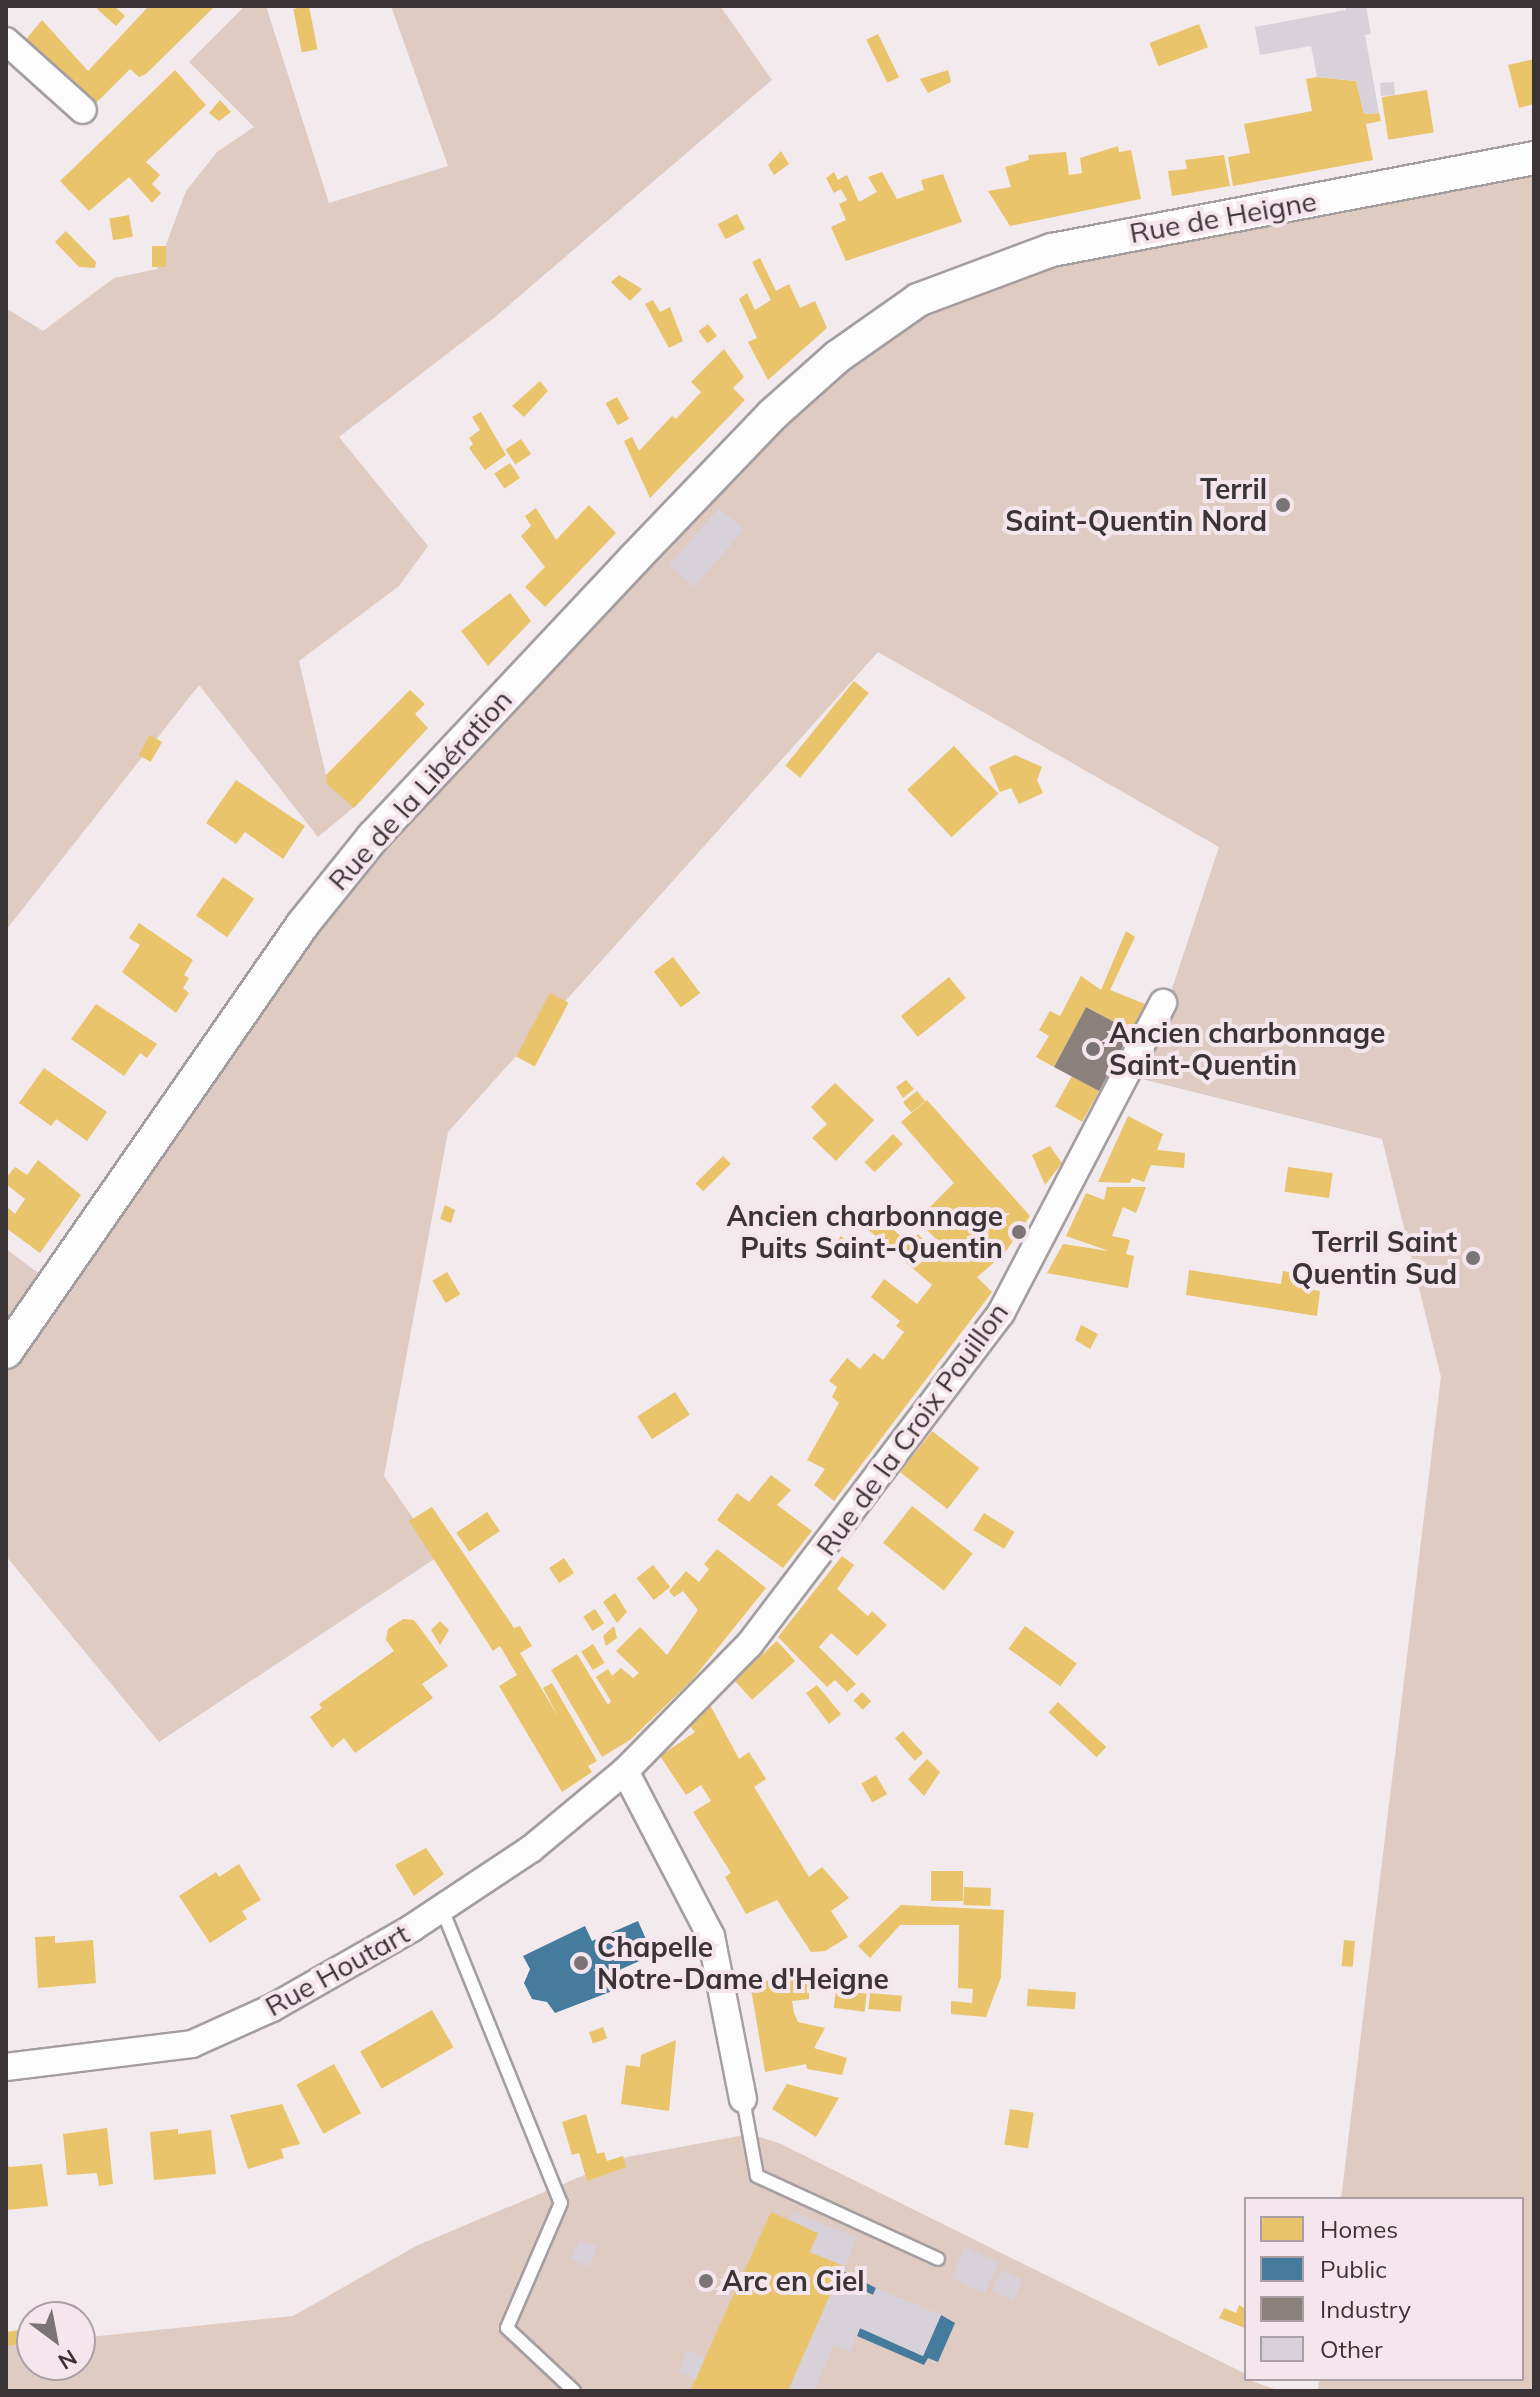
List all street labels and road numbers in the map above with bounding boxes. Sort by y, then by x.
street label: Rue de Heigne [1127,184,1319,250]
street label: Rue de la Libération [321,683,519,897]
street label: Rue de la Croix Pouillon [809,1296,1015,1562]
street label: Rue Houtart [259,1917,415,2023]

